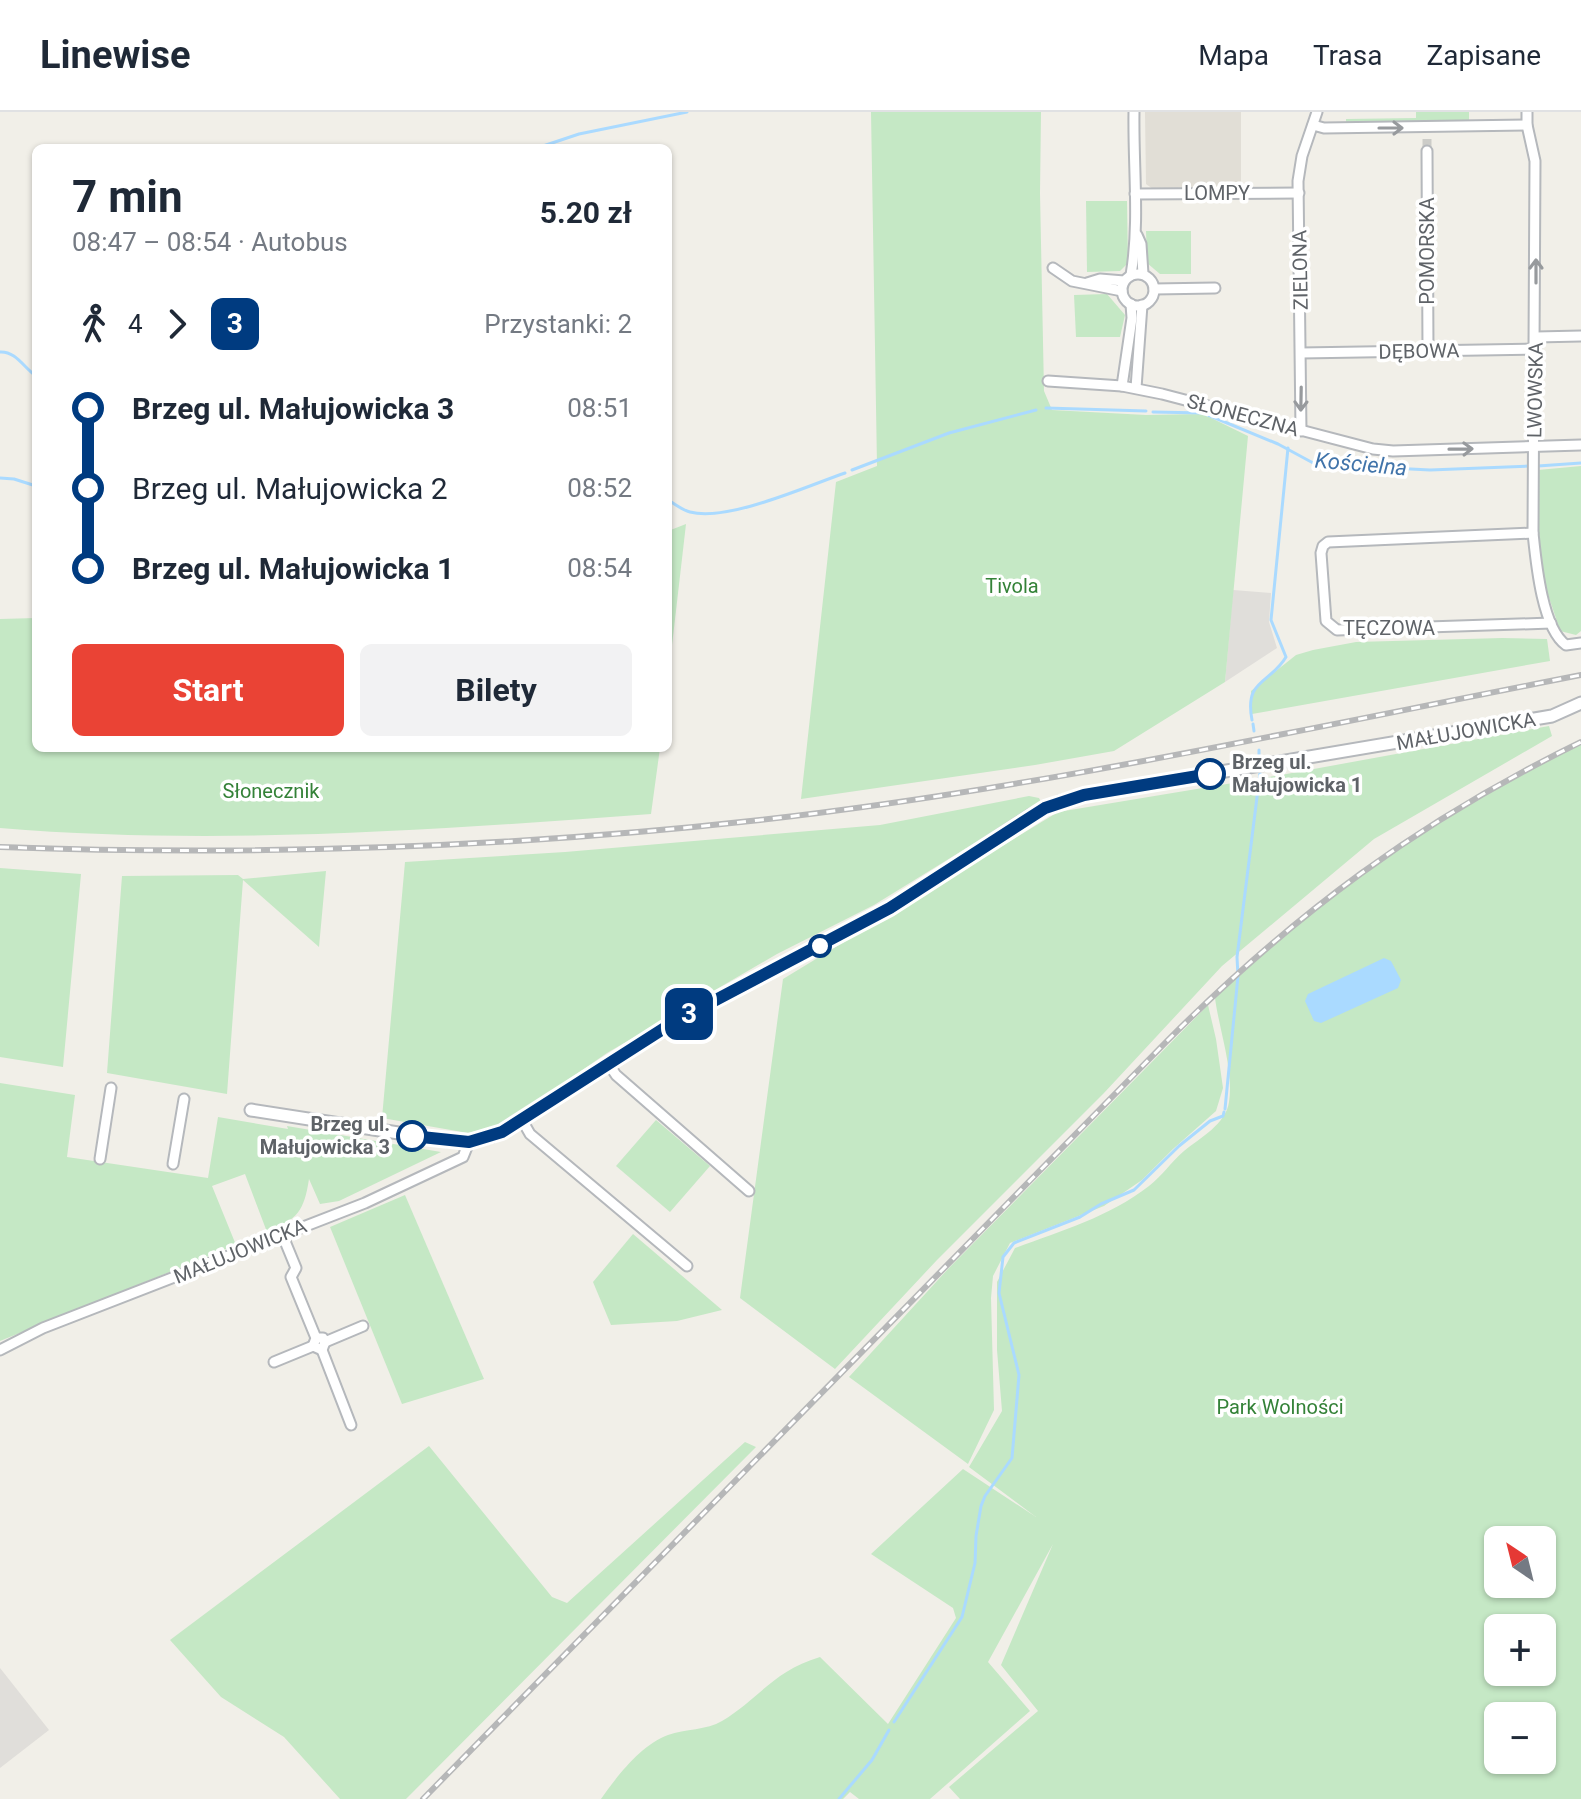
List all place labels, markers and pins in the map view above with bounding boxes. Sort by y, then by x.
place label: Brzeg ul. Małujowicka 1 [1232,750,1362,797]
marker: Brzeg ul. Małujowicka 1 [1195,759,1225,789]
unlabelled marker [809,935,831,957]
place label: Brzeg ul. Małujowicka 3 [260,1112,390,1159]
marker: Brzeg ul. Małujowicka 3 [397,1121,427,1151]

